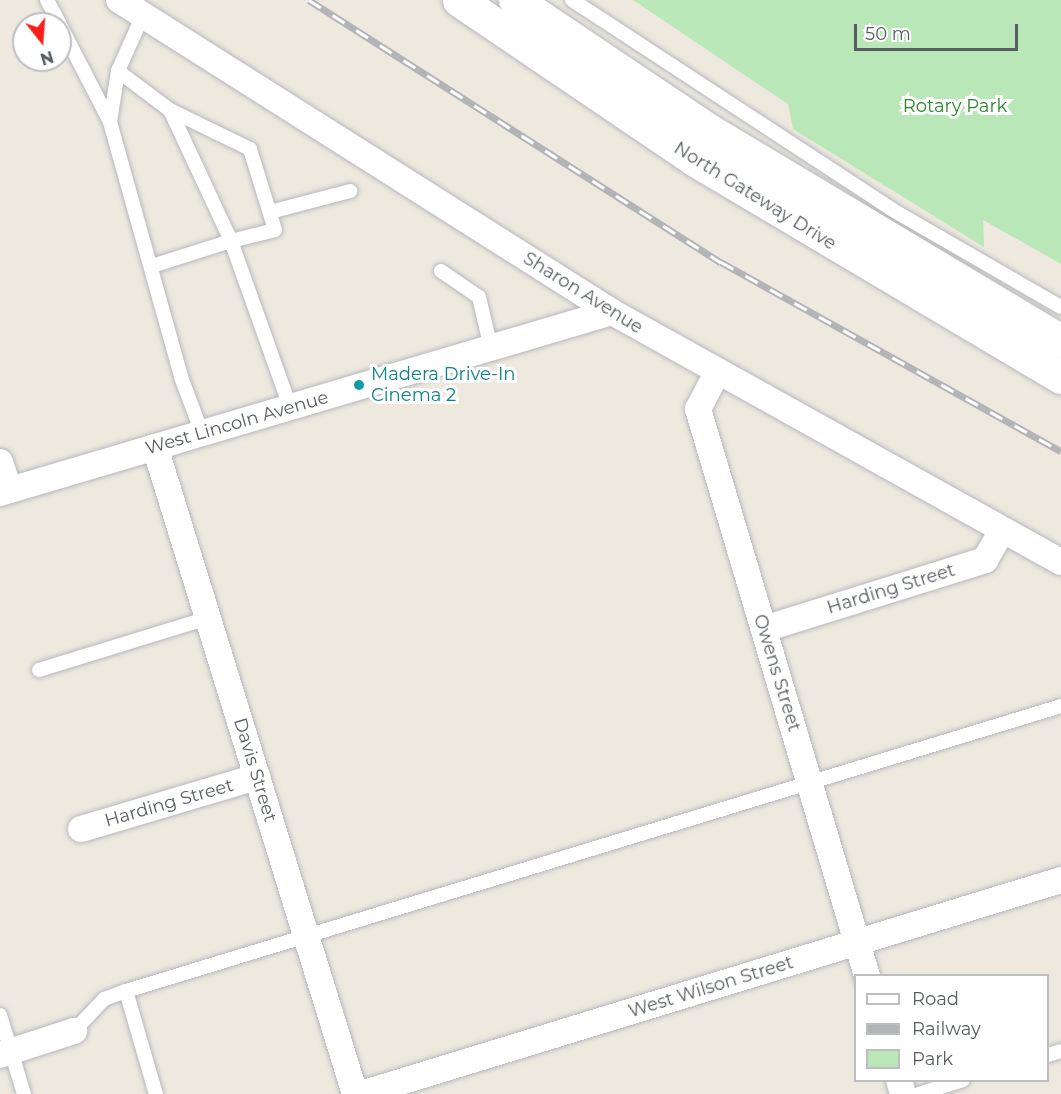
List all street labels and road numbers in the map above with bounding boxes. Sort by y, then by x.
street label: North Gateway Drive [670,137,840,255]
street label: Sharon Avenue [519,248,647,338]
street label: West Lincoln Avenue [143,387,331,459]
street label: Harding Street [824,559,958,619]
street label: Owens Street [749,612,805,734]
street label: Davis Street [229,715,281,825]
street label: Harding Street [102,774,236,832]
street label: West Wilson Street [626,952,796,1022]

